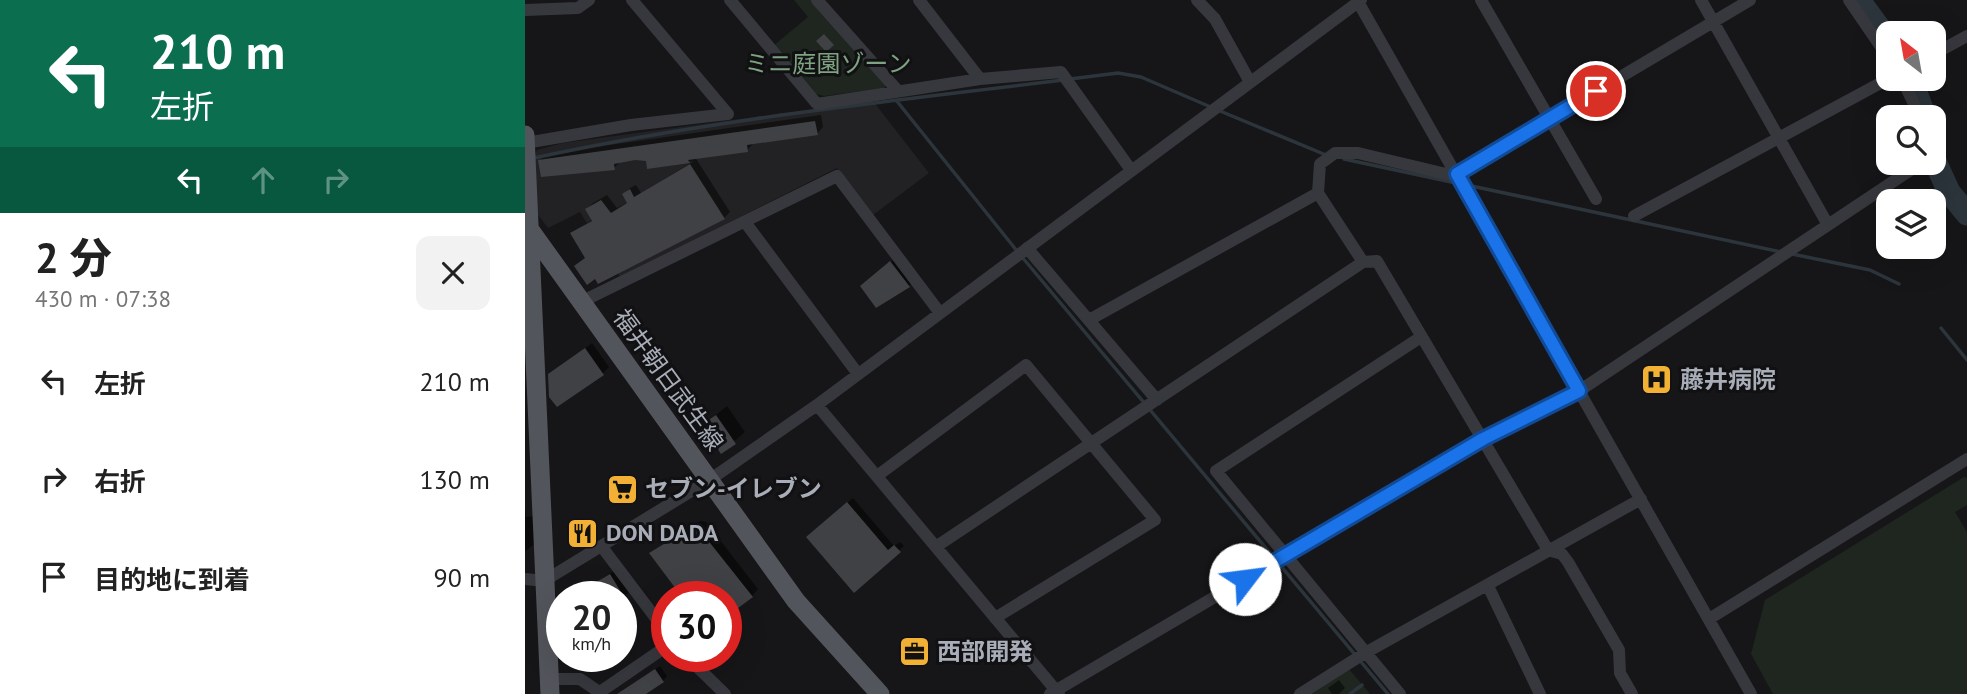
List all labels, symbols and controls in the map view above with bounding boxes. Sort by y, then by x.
text: 210 m [150,19,285,83]
north arrow [1876,21,1946,91]
map controls [1876,21,1946,259]
icon: left [35,28,126,119]
park label: ミニ庭園ゾーン [745,48,911,79]
pin [1566,61,1626,121]
icon: arrive [1577,72,1615,110]
text: 左折 [150,85,214,127]
button: search [1876,105,1946,175]
icon: left [171,161,209,199]
icon: ahead [244,161,282,199]
icon: right [317,161,355,199]
button: layers [1876,189,1946,259]
text: 2 分 [35,230,111,285]
button: close [416,236,490,310]
text: 430 m · 07:38 [35,284,171,313]
street label: 福井朝日武生線 [606,303,730,457]
icon: left [35,362,73,400]
hospital icon: 藤井病院 [1640,363,1674,397]
place label: 藤井病院 [1680,364,1776,395]
text: 210 m [419,365,490,398]
text: 左折 [94,367,146,400]
icon: right [35,460,73,498]
text: 130 m [419,463,490,496]
text: 右折 [94,465,146,498]
supermarket icon: セブン-イレブン [605,472,639,506]
place label: セブン-イレブン [645,473,822,504]
restaurant icon: DON DADA [566,516,600,550]
place label: DON DADA [606,517,719,548]
position arrow [1208,542,1282,616]
icon: arrive [35,558,73,596]
text: 90 m [434,561,490,594]
text: 目的地に到着 [94,563,250,596]
speed limit sign: 30 [651,581,742,672]
text: 20 [572,594,611,640]
text: km/h [572,632,611,655]
office icon: 西部開発 [897,635,931,669]
place label: 西部開発 [937,636,1033,667]

